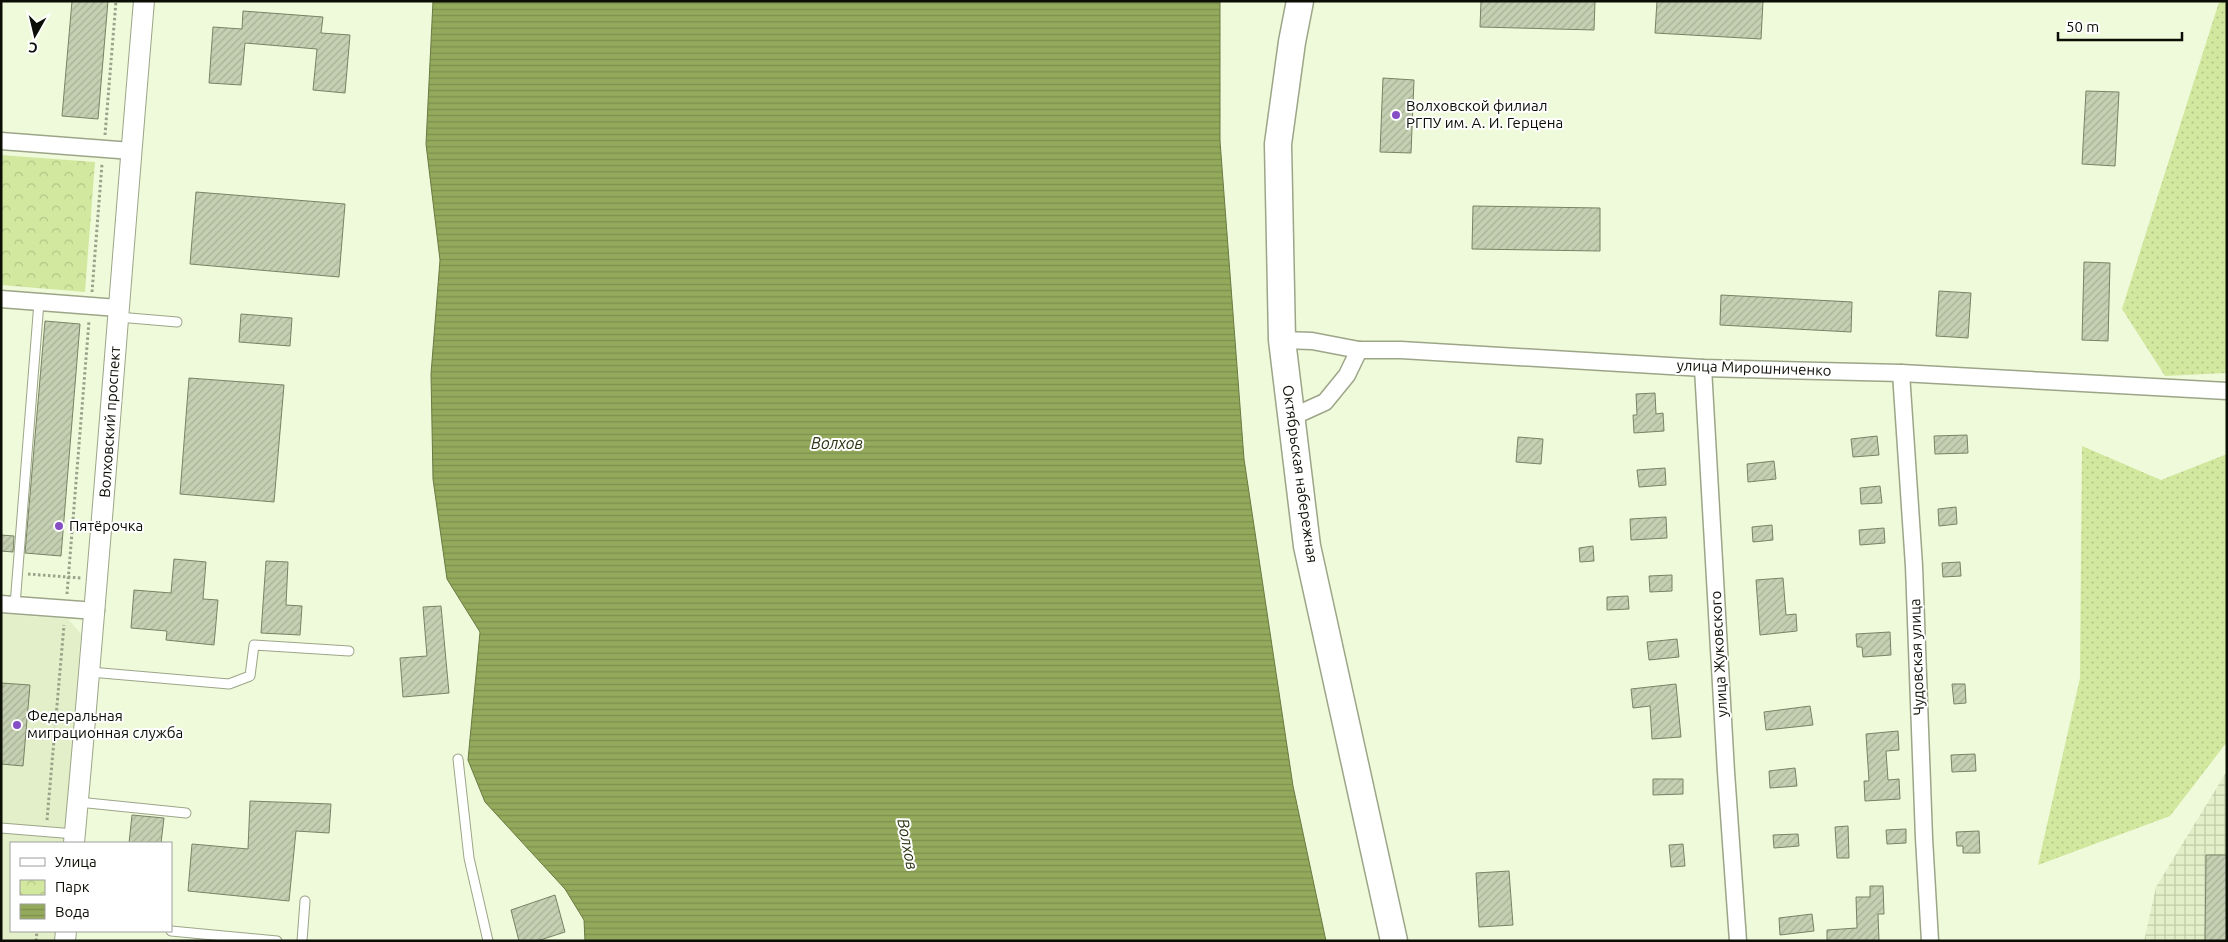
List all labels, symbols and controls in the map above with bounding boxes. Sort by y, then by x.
north arrow [10,10,60,60]
scale bar [2058,10,2182,42]
text: 50 m [2066,18,2099,35]
text: С [28,39,39,56]
place label: Волховской филиал РГПУ им. А. И. Герцена [1406,97,1563,131]
marker: Волховской филиал РГПУ им. А. И. Герцена [1390,109,1402,121]
street label: Волховский проспект [96,345,123,498]
street label: улица Мирошниченко [1676,356,1832,379]
street label: Октябрьская набережная [1280,384,1321,564]
water label: Волхов [811,434,863,452]
place label: Пятёрочка [69,517,143,534]
marker: Пятёрочка [53,520,65,532]
street label: улица Жуковского [1707,590,1730,718]
street label: Чудовская улица [1906,598,1927,716]
place label: Федеральная миграционная служба [27,707,183,741]
marker: Федеральная миграционная служба [11,719,23,731]
water label: Волхов [894,817,922,871]
legend [10,842,172,932]
text: Улица [55,853,97,870]
text: Парк [55,878,90,895]
text: Вода [55,903,90,920]

